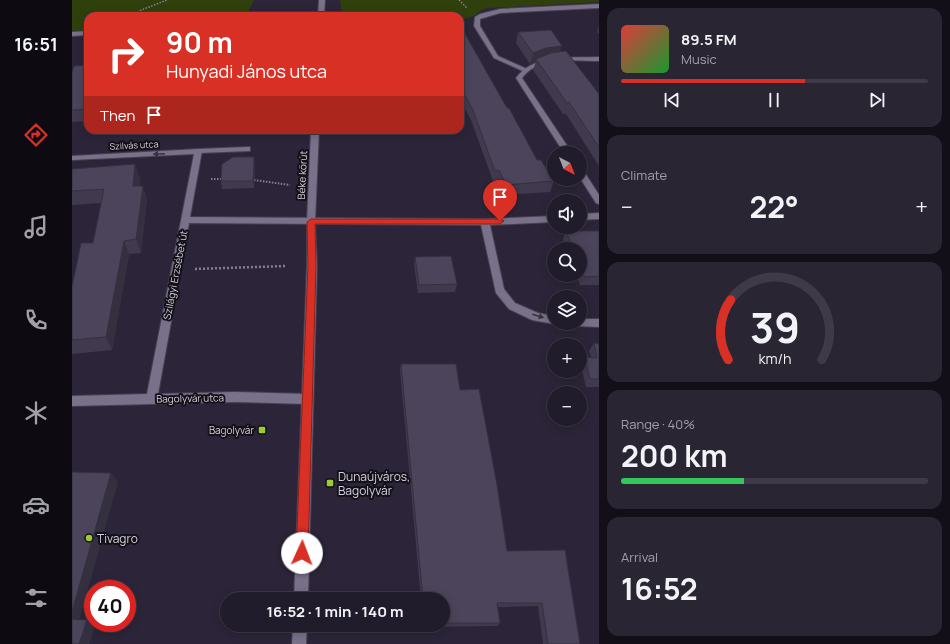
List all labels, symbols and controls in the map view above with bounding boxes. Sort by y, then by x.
text: 90 m [166,23,233,61]
icon: right [100,28,152,80]
text: 89.5 FM [681,29,736,50]
text: 16:51 [14,32,58,56]
text: Music [681,50,717,68]
text: Hunyadi János utca [166,59,327,83]
icon: previous [661,89,683,111]
icon: pause [763,89,785,111]
icon: next [866,89,888,111]
icon: arrive [143,104,165,126]
text: Then [100,105,135,126]
icon: directions [22,121,50,149]
street label: Szilvás utca [109,137,159,153]
north arrow [547,146,587,186]
map controls [547,146,587,426]
one-way arrow [153,150,165,157]
street label: Béke körút [294,150,310,200]
text: Climate [621,166,667,184]
pin [483,180,517,221]
icon: arrive [489,186,511,208]
text: 22° [749,186,799,227]
text: − [621,192,633,222]
text: + [915,192,928,222]
button: sound [547,194,587,234]
icon: music [22,213,50,241]
street label: Szilágyi Erzsébet út [159,229,191,321]
button: search [547,242,587,282]
button: layers [547,290,587,330]
text: 39 [749,299,800,355]
icon: phone [22,306,50,334]
one-way arrow [532,313,544,319]
button: + [547,338,587,378]
text: km/h [758,349,791,368]
button: − [547,386,587,426]
street label: Bagolyvár utca [156,390,224,406]
icon: climate [22,399,50,427]
text: Range · 40% [621,415,695,433]
place label: Bagolyvár [209,423,254,437]
marker: Bagolyvár [257,425,267,435]
text: 200 km [621,435,727,476]
place label: Dunaújváros, Bagolyvár [338,468,410,499]
marker: Dunaújváros, Bagolyvár [325,478,335,488]
icon: car [22,491,50,519]
place label: Tivagro [97,530,138,547]
position arrow [281,532,323,574]
marker: Tivagro [84,533,94,543]
text: Arrival [621,548,658,566]
text: 16:52 [621,568,698,609]
speed limit sign: 40 [84,580,136,632]
icon: filters [22,584,50,612]
text: 16:52 · 1 min · 140 m [266,601,404,622]

